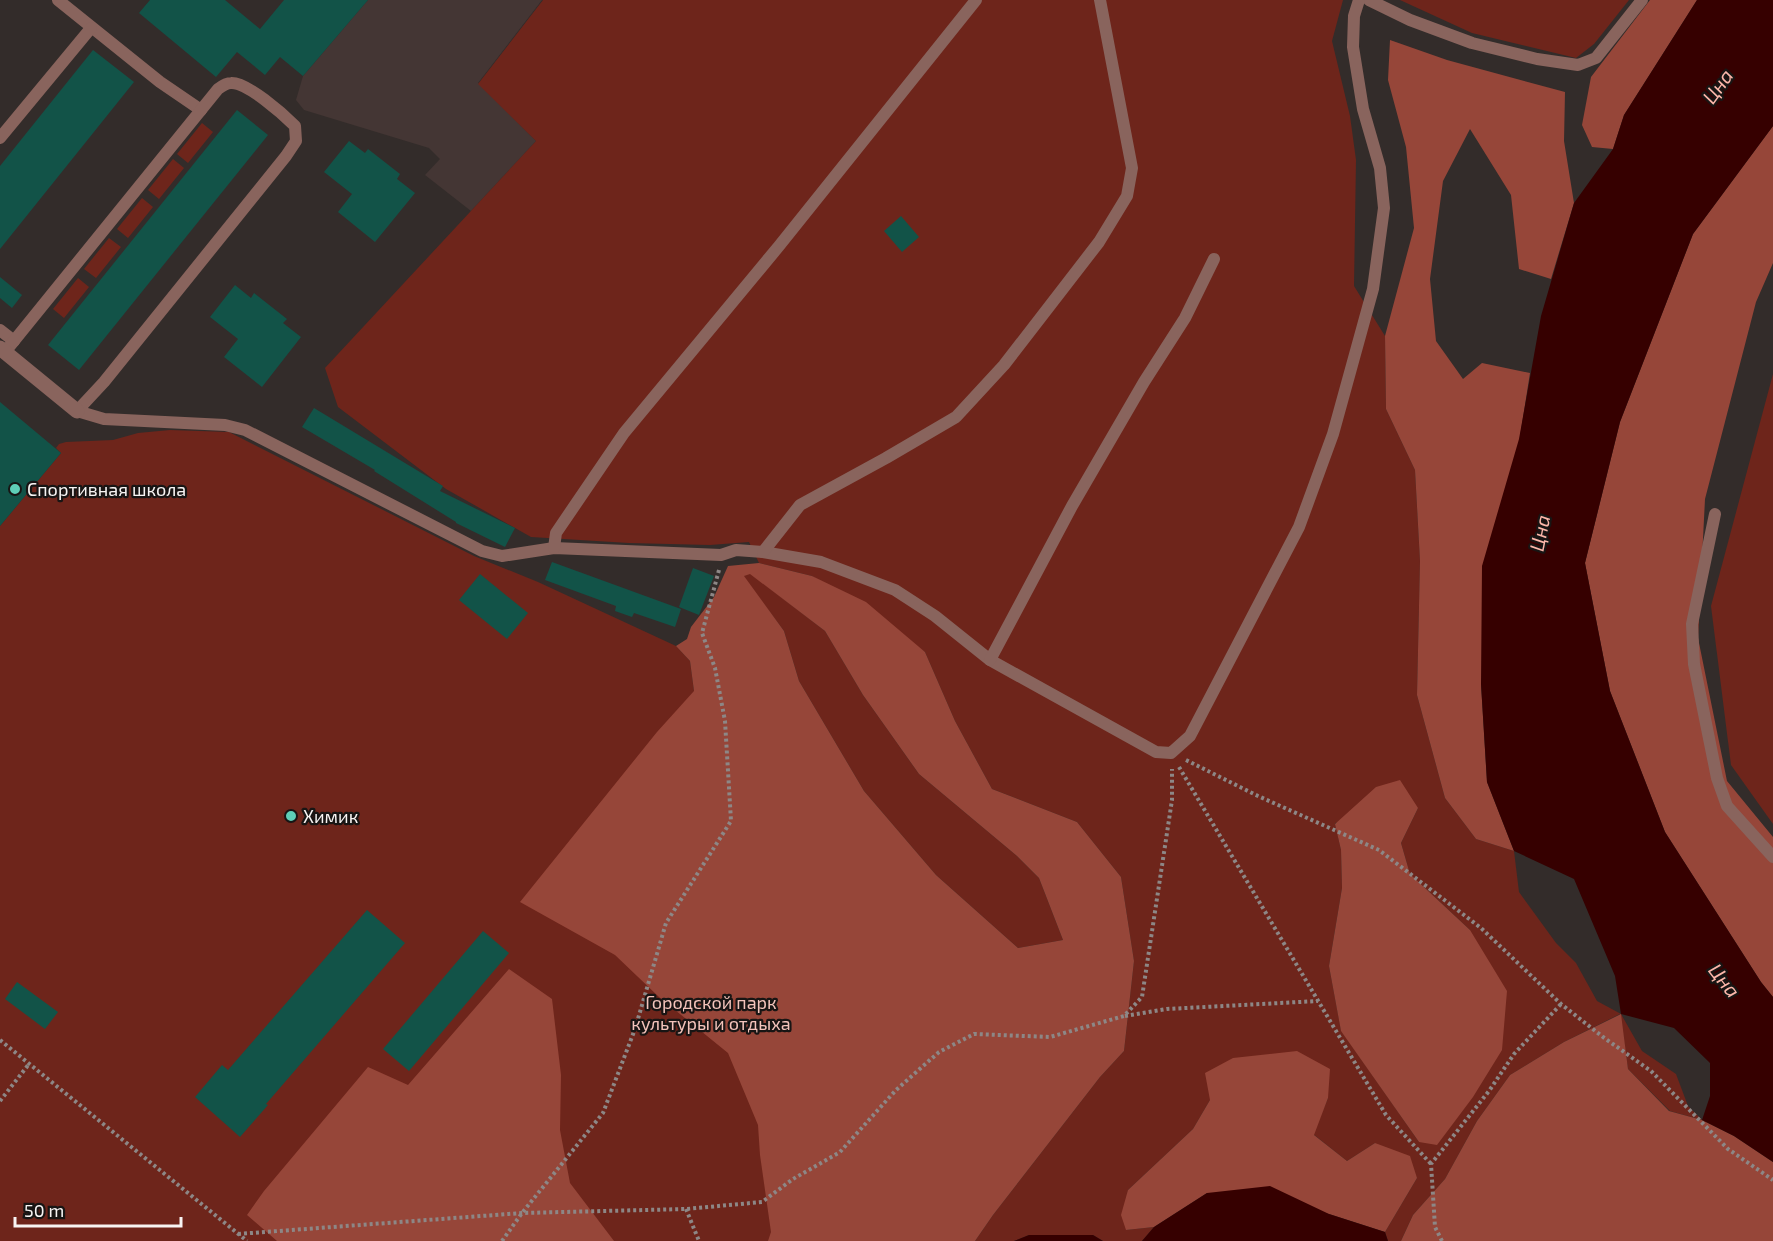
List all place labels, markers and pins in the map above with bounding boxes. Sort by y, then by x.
place label: Спортивная школа [27,478,186,500]
marker: Спортивная школа [8,482,22,496]
place label: Химик [303,805,359,827]
marker: Химик [284,809,298,823]

